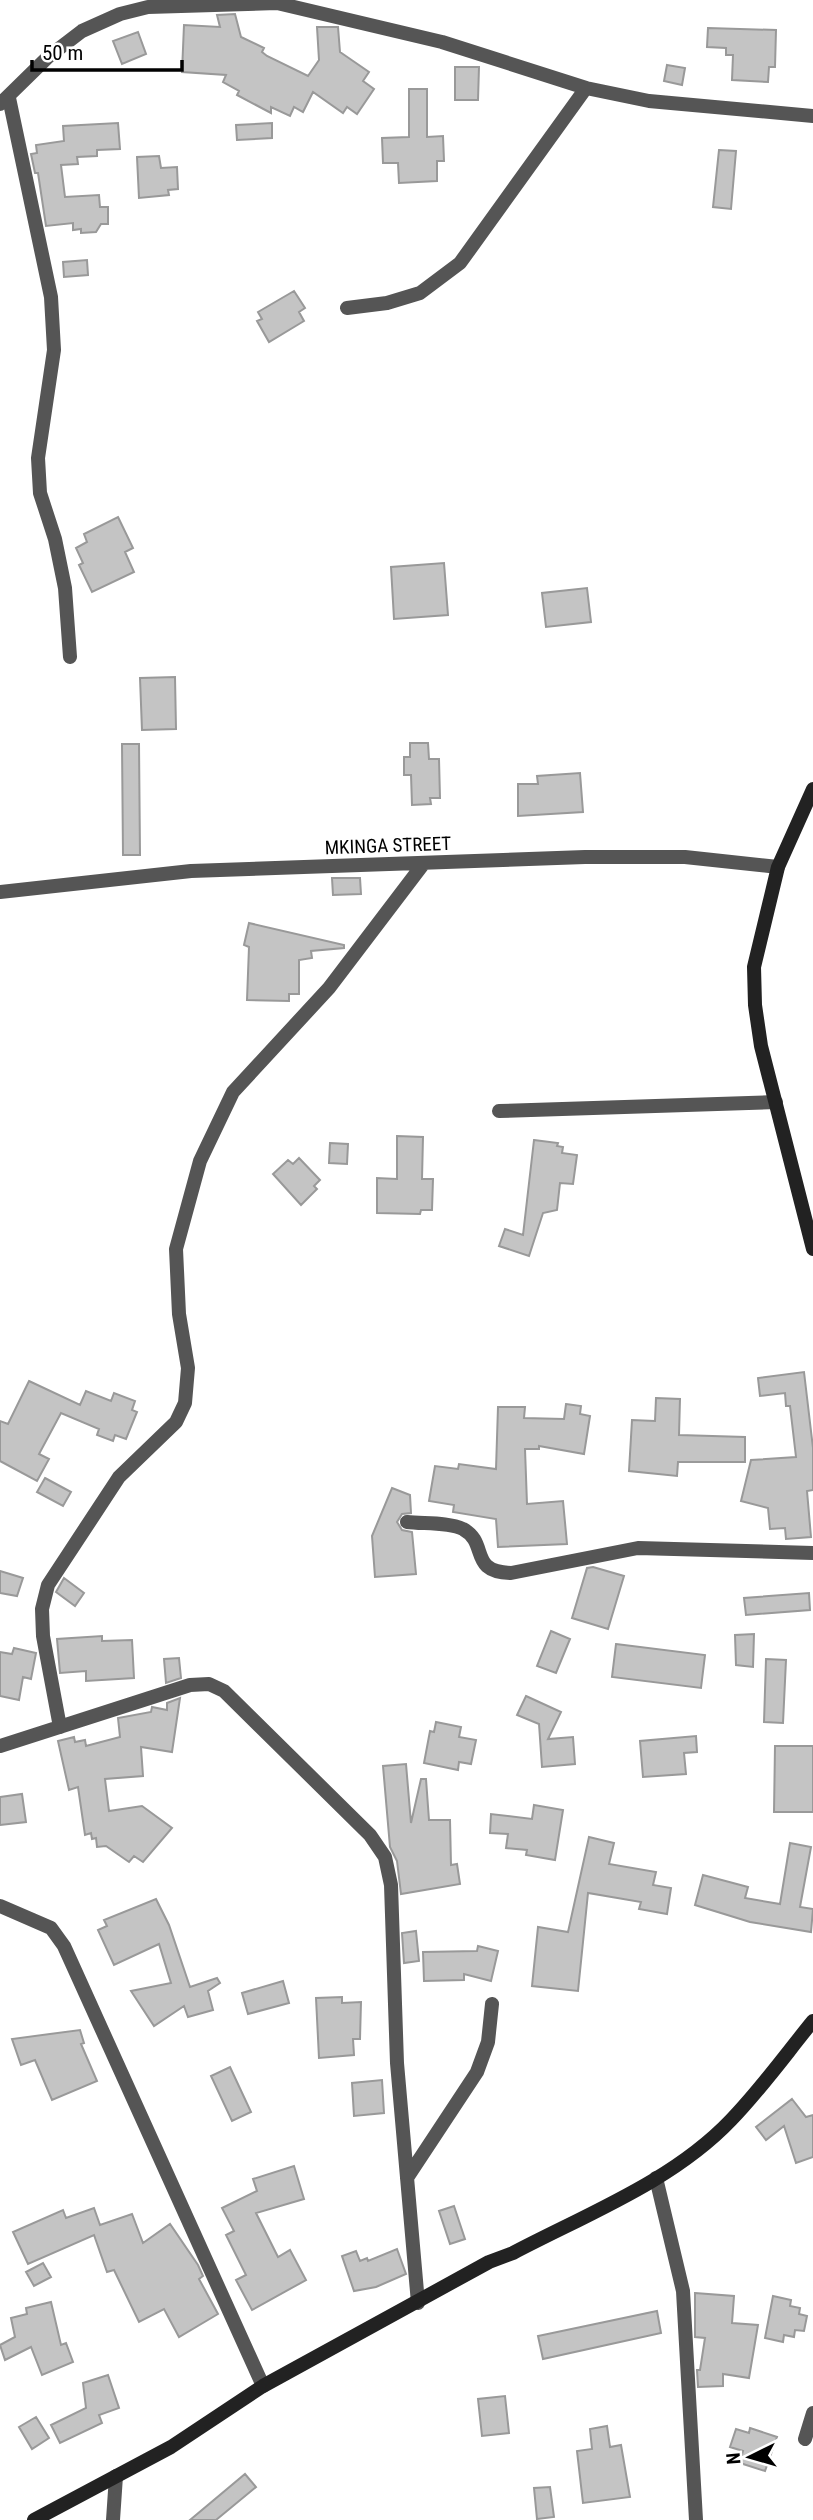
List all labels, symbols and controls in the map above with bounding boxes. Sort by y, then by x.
scale bar [32,28,182,72]
text: 50 m [42,41,83,65]
street label: MKINGA STREET [324,832,452,859]
north arrow [715,2422,785,2492]
text: N [722,2452,746,2465]

